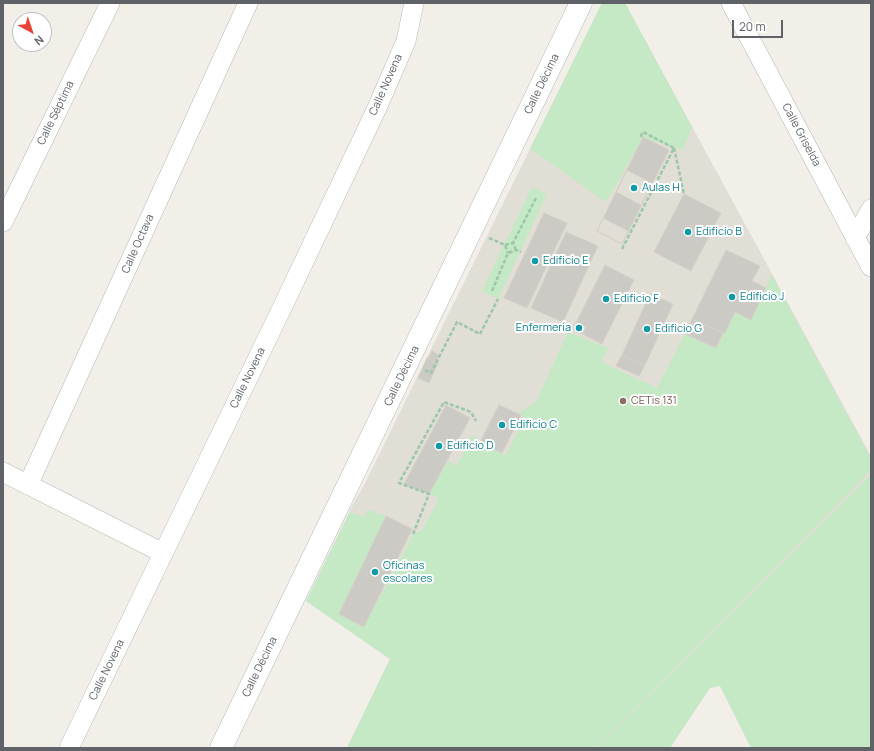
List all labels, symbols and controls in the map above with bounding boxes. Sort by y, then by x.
north arrow [12,12,52,52]
scale bar [734,12,785,38]
text: 20 m [739,18,766,35]
text: N [32,33,47,49]
street label: Calle Novena [367,52,405,118]
street label: Calle Décima [522,52,562,116]
street label: Calle Séptima [35,79,77,147]
street label: Calle Griselda [779,101,823,169]
place label: Aulas H [642,181,680,195]
marker: Aulas H [629,183,639,193]
street label: Calle Octava [119,212,157,276]
place label: Edificio B [696,225,742,239]
marker: Edificio B [683,227,693,237]
place label: Edificio E [543,254,588,268]
marker: Edificio E [530,256,540,266]
place label: Edificio J [740,290,784,304]
place label: Edificio F [614,292,659,306]
marker: Edificio J [727,292,737,302]
marker: Edificio F [601,294,611,304]
place label: Enfermería [516,321,571,335]
place label: Edificio G [655,322,702,336]
marker: Enfermería [574,323,584,333]
marker: Edificio G [642,324,652,334]
street label: Calle Décima [382,344,422,408]
street label: Calle Novena [228,346,268,410]
place label: CETis 131 [631,394,677,408]
marker: CETis 131 [618,396,628,406]
place label: Edificio C [510,418,557,432]
marker: Edificio C [497,420,507,430]
place label: Edificio D [447,439,494,453]
marker: Edificio D [434,441,444,451]
place label: Oficinas escolares [383,559,432,585]
marker: Oficinas escolares [370,567,380,577]
street label: Calle Décima [240,635,280,699]
street label: Calle Novena [87,638,127,702]

